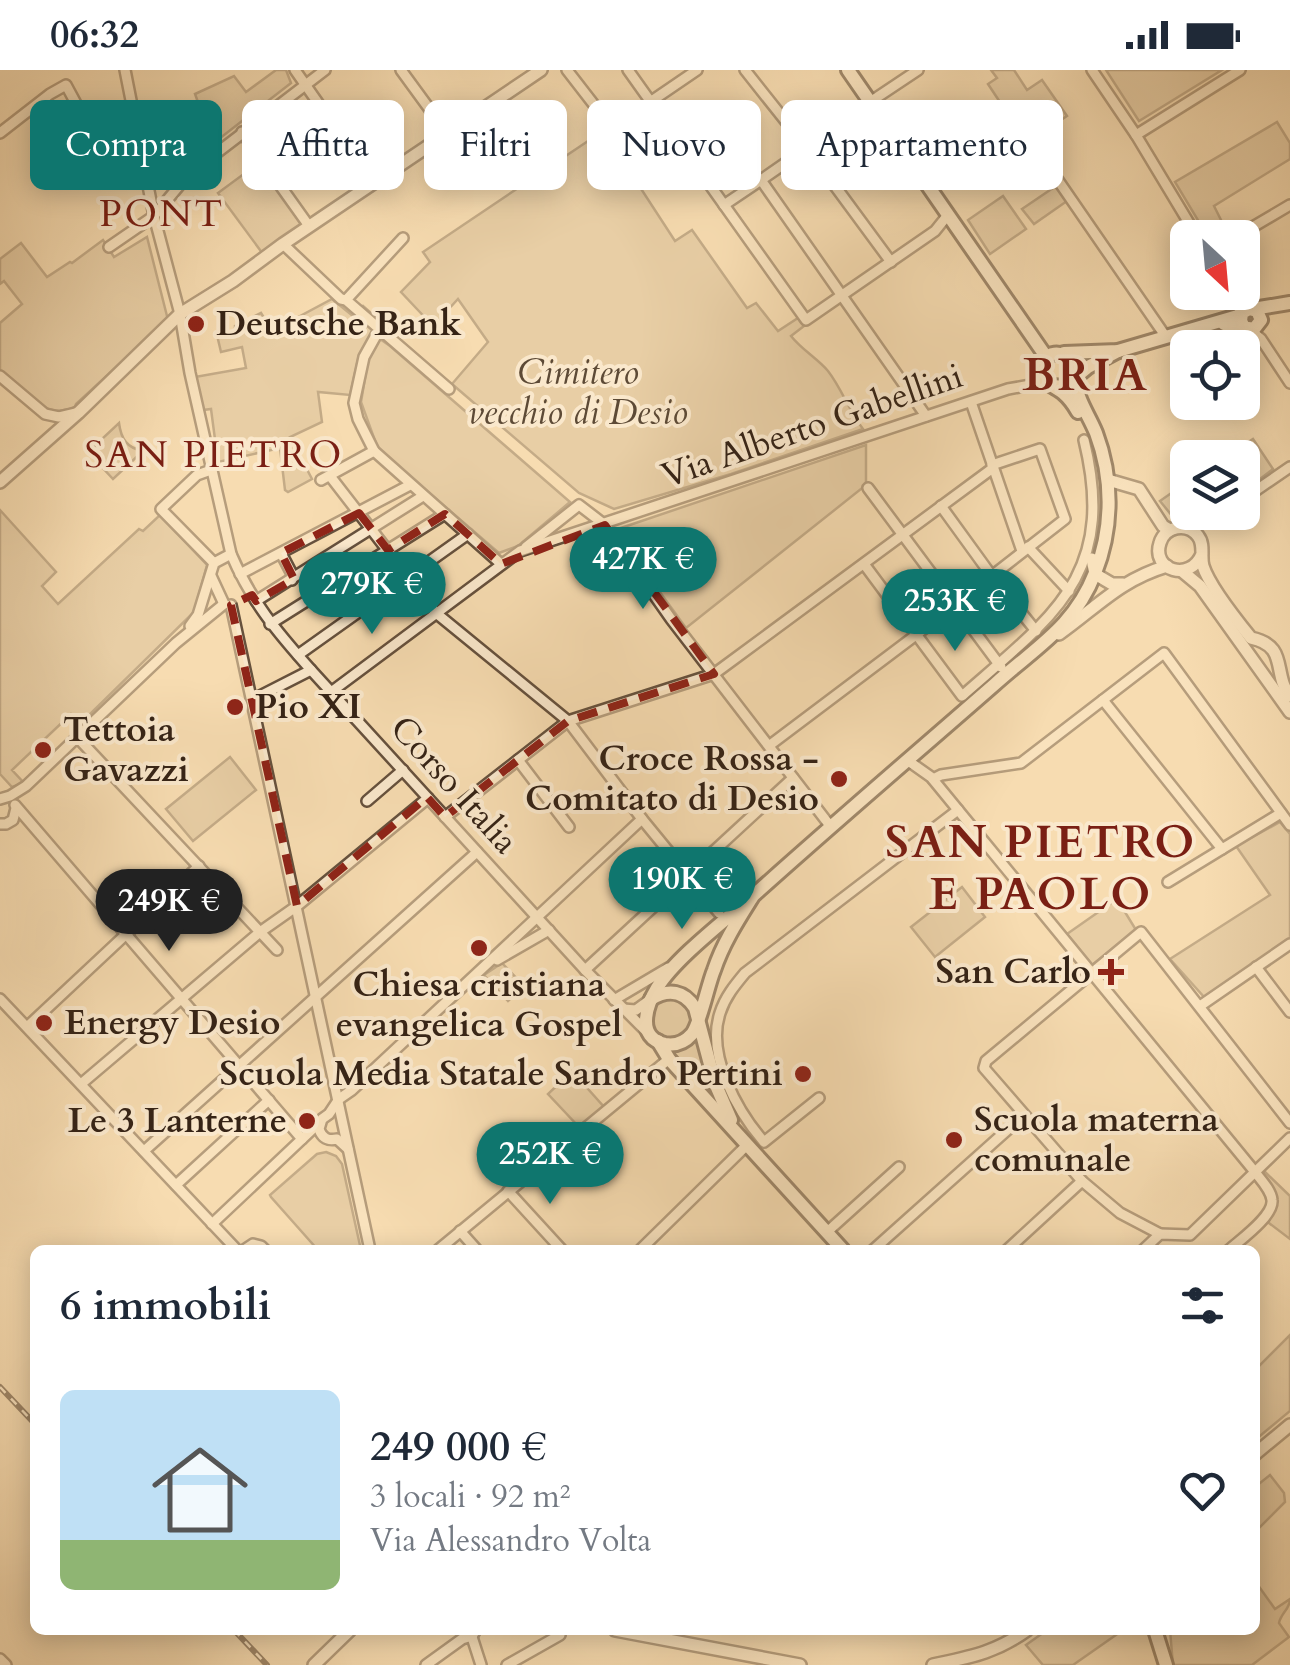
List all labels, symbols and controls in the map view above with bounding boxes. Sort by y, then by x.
text: 06:32 [50,9,139,61]
chip: Compra [30,100,222,190]
chip: Affitta [242,100,404,190]
chip: Filtri [424,100,567,190]
chip: Nuovo [587,100,761,190]
chip: Appartamento [781,100,1063,190]
district label: PONT [99,188,225,240]
north arrow [1170,220,1260,310]
map controls [1170,220,1260,530]
place label: Deutsche Bank [216,300,462,348]
marker: Deutsche Bank [185,313,207,335]
button: locate [1170,330,1260,420]
district label: BRIA [1023,345,1149,406]
park label: Cimitero vecchio di Desio [468,349,688,437]
street label: Via Alberto Gabellini [655,352,969,500]
district label: SAN PIETRO [84,429,344,481]
button: layers [1170,440,1260,530]
pin: 427K € [562,527,724,612]
text: 427K € [592,537,694,581]
pin: 279K € [291,552,453,637]
text: 279K € [321,562,423,606]
pin: 253K € [874,569,1036,654]
text: 253K € [904,579,1006,623]
place label: Pio XI [255,683,361,731]
marker: Pio XI [224,696,246,718]
place label: Tettoia Gavazzi [63,706,189,794]
street label: Corso Italia [379,706,529,864]
place label: Croce Rossa - Comitato di Desio [525,735,819,823]
marker: Tettoia Gavazzi [32,739,54,761]
marker: Croce Rossa - Comitato di Desio [828,768,850,790]
district label: SAN PIETRO E PAOLO [885,812,1197,925]
pin: 190K € [601,847,763,932]
text: 190K € [631,857,733,901]
pin: 249K € [88,869,250,954]
text: 249K € [118,879,220,923]
marker: Chiesa cristiana evangelica Gospel [468,937,490,959]
place label: San Carlo [935,948,1091,996]
place label: Chiesa cristiana evangelica Gospel [336,961,622,1049]
marker: San Carlo [1100,961,1122,983]
place label: Energy Desio [64,999,280,1047]
marker: Energy Desio [33,1012,55,1034]
place label: Scuola Media Statale Sandro Pertini [219,1050,783,1098]
marker: Scuola Media Statale Sandro Pertini [792,1063,814,1085]
place label: Scuola materna comunale [974,1096,1219,1184]
place label: Le 3 Lanterne [68,1097,287,1145]
marker: Le 3 Lanterne [296,1110,318,1132]
pin: 252K € [469,1122,631,1207]
marker: Scuola materna comunale [943,1129,965,1151]
text: 252K € [499,1132,601,1176]
text: 6 immobili [60,1277,271,1334]
icon: filters [1175,1278,1230,1333]
text: 249 000 € [370,1418,547,1475]
icon: home [140,1430,260,1550]
icon: heart [1175,1463,1230,1518]
text: 3 locali · 92 m² [370,1475,570,1519]
text: Via Alessandro Volta [370,1519,651,1563]

